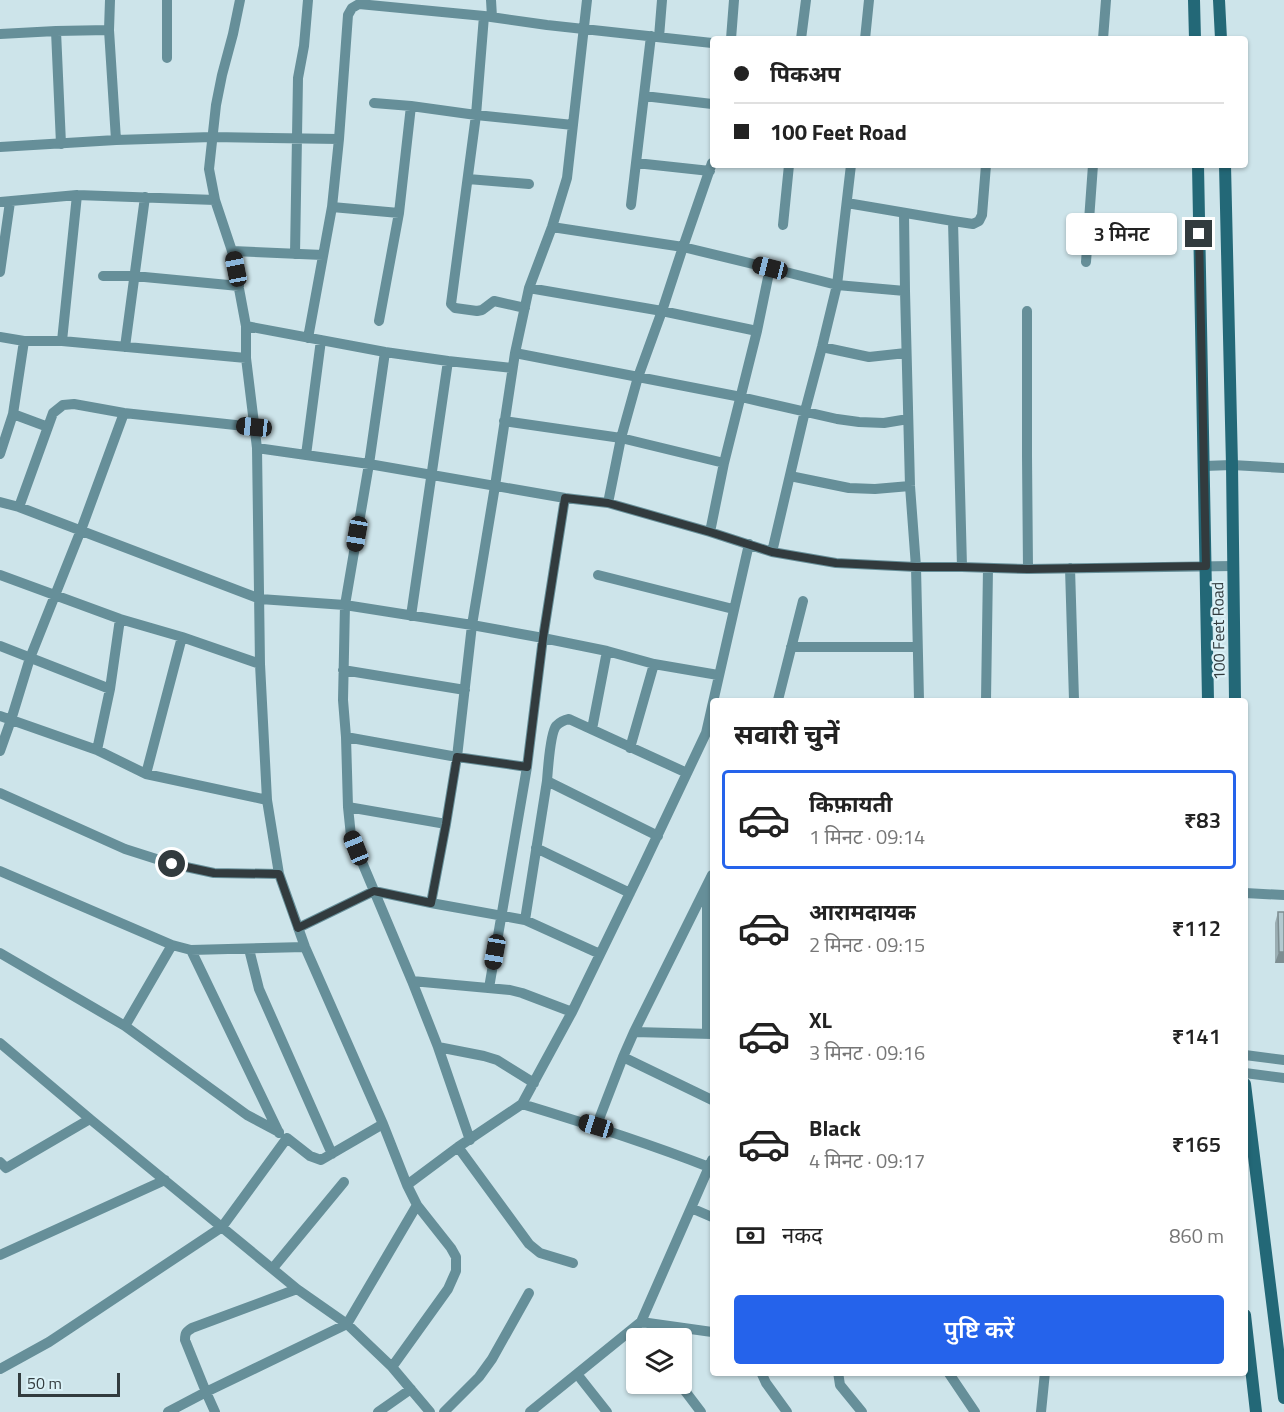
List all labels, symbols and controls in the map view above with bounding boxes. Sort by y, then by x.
text: पिकअप [770,57,841,91]
text: 100 Feet Road [770,115,907,149]
callout: 3 मिनट [1067,213,1178,255]
text: 3 मिनट [1093,218,1150,249]
route end [1185,220,1212,247]
car [224,250,248,288]
car [750,255,790,281]
car [235,416,273,438]
car [345,515,369,553]
street label: 100 Feet Road [1205,582,1231,680]
text: सवारी चुनें [734,713,839,754]
text: किफ़ायती [809,787,893,821]
icon: car [737,793,791,847]
text: ₹83 [1184,803,1221,837]
text: 1 मिनट · 09:14 [809,821,925,852]
car [341,828,371,868]
route start [158,850,185,877]
text: आरामदायक [809,895,916,929]
icon: car [737,901,791,955]
text: ₹112 [1172,911,1221,945]
text: 2 मिनट · 09:15 [809,929,925,960]
car [483,933,507,971]
text: XL [809,1003,832,1037]
icon: car [737,1009,791,1063]
text: ₹141 [1172,1019,1221,1053]
text: 3 मिनट · 09:16 [809,1037,925,1068]
text: Black [809,1111,861,1145]
car [576,1112,616,1140]
icon: car [737,1117,791,1171]
text: ₹165 [1172,1127,1221,1161]
text: 4 मिनट · 09:17 [809,1145,925,1176]
text: नकद [782,1218,823,1252]
icon: cash [734,1219,767,1252]
text: 860 m [1169,1220,1224,1251]
button: पुष्टि करें [734,1295,1224,1364]
map controls [626,1328,692,1394]
button: layers [626,1328,692,1394]
scale bar [18,1370,120,1398]
text: 50 m [27,1371,62,1395]

